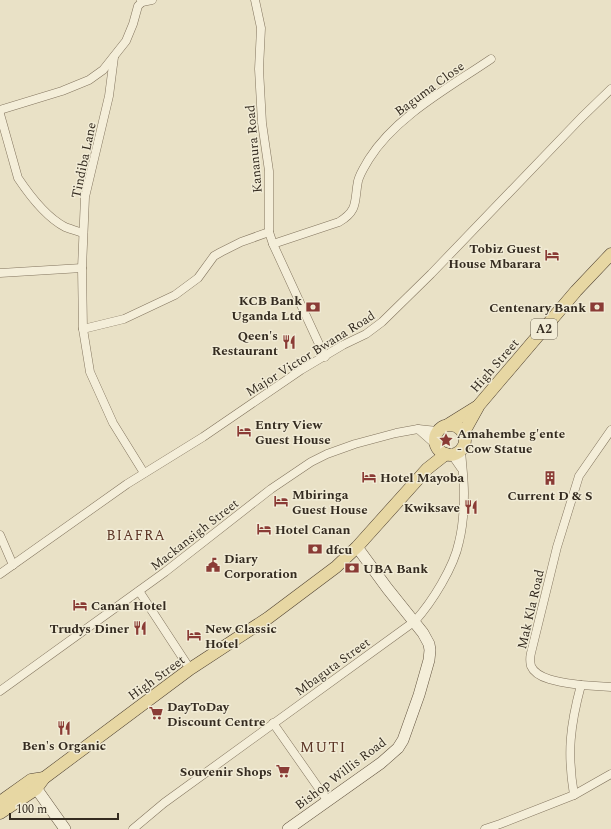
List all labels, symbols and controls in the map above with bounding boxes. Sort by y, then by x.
street label: Baguma Close [390,57,469,121]
street label: Kananura Road [240,104,268,194]
street label: Tindiba Lane [66,120,102,200]
place label: Tobiz Guest House Mbarara [448,239,541,274]
hotel icon: Tobiz Guest House Mbarara [544,247,560,263]
place label: KCB Bank Uganda Ltd [231,291,302,326]
place label: Centenary Bank [489,298,586,318]
bank icon: KCB Bank Uganda Ltd [305,299,321,315]
bank icon: Centenary Bank [589,299,605,315]
street label: Major Victor Bwana Road [242,306,379,402]
road number: A2 [531,319,557,339]
place label: Qeen's Restaurant [212,326,278,361]
restaurant icon: Qeen's Restaurant [281,334,297,350]
street label: High Street [465,334,524,397]
place label: Entry View Guest House [255,415,331,450]
hotel icon: Entry View Guest House [236,423,252,439]
place label: Amahembe g'ente - Cow Statue [457,424,565,459]
place icon: Amahembe g'ente - Cow Statue [438,432,454,448]
place label: Hotel Mayoba [380,468,464,488]
hotel icon: Hotel Mayoba [361,469,377,485]
building icon: Current D & S [542,470,558,486]
place label: Mbiringa Guest House [292,485,368,520]
place label: Current D & S [507,486,593,506]
hotel icon: Mbiringa Guest House [273,493,289,509]
street label: Mackansigh Street [146,494,243,576]
place label: Kwiksave [404,498,460,518]
restaurant icon: Kwiksave [463,499,479,515]
place label: Hotel Canan [275,520,351,540]
hotel icon: Hotel Canan [256,521,272,537]
district label: BIAFRA [106,525,166,546]
place label: dfcu [326,540,353,560]
bank icon: dfcu [307,541,323,557]
place label: Diary Corporation [224,549,298,584]
public building icon: Diary Corporation [205,557,221,573]
place label: UBA Bank [363,559,428,579]
bank icon: UBA Bank [344,560,360,576]
street label: Mak Kla Road [512,567,550,651]
place label: Canan Hotel [91,596,167,616]
hotel icon: Canan Hotel [72,597,88,613]
place label: Trudys Diner [50,619,129,639]
place label: New Classic Hotel [205,619,277,654]
restaurant icon: Trudys Diner [132,620,148,636]
hotel icon: New Classic Hotel [186,627,202,643]
street label: Mbaguta Street [291,632,375,701]
street label: High Street [124,650,190,705]
place label: DayToDay Discount Centre [167,697,266,732]
supermarket icon: DayToDay Discount Centre [148,705,164,721]
restaurant icon: Ben's Organic [56,720,72,736]
street label: Bishop Willis Road [291,733,391,815]
place label: Ben's Organic [22,736,106,756]
district label: MUTI [300,736,346,759]
place label: Souvenir Shops [180,762,272,782]
supermarket icon: Souvenir Shops [275,763,291,779]
scale bar [10,795,118,821]
text: 100 m [16,800,47,819]

